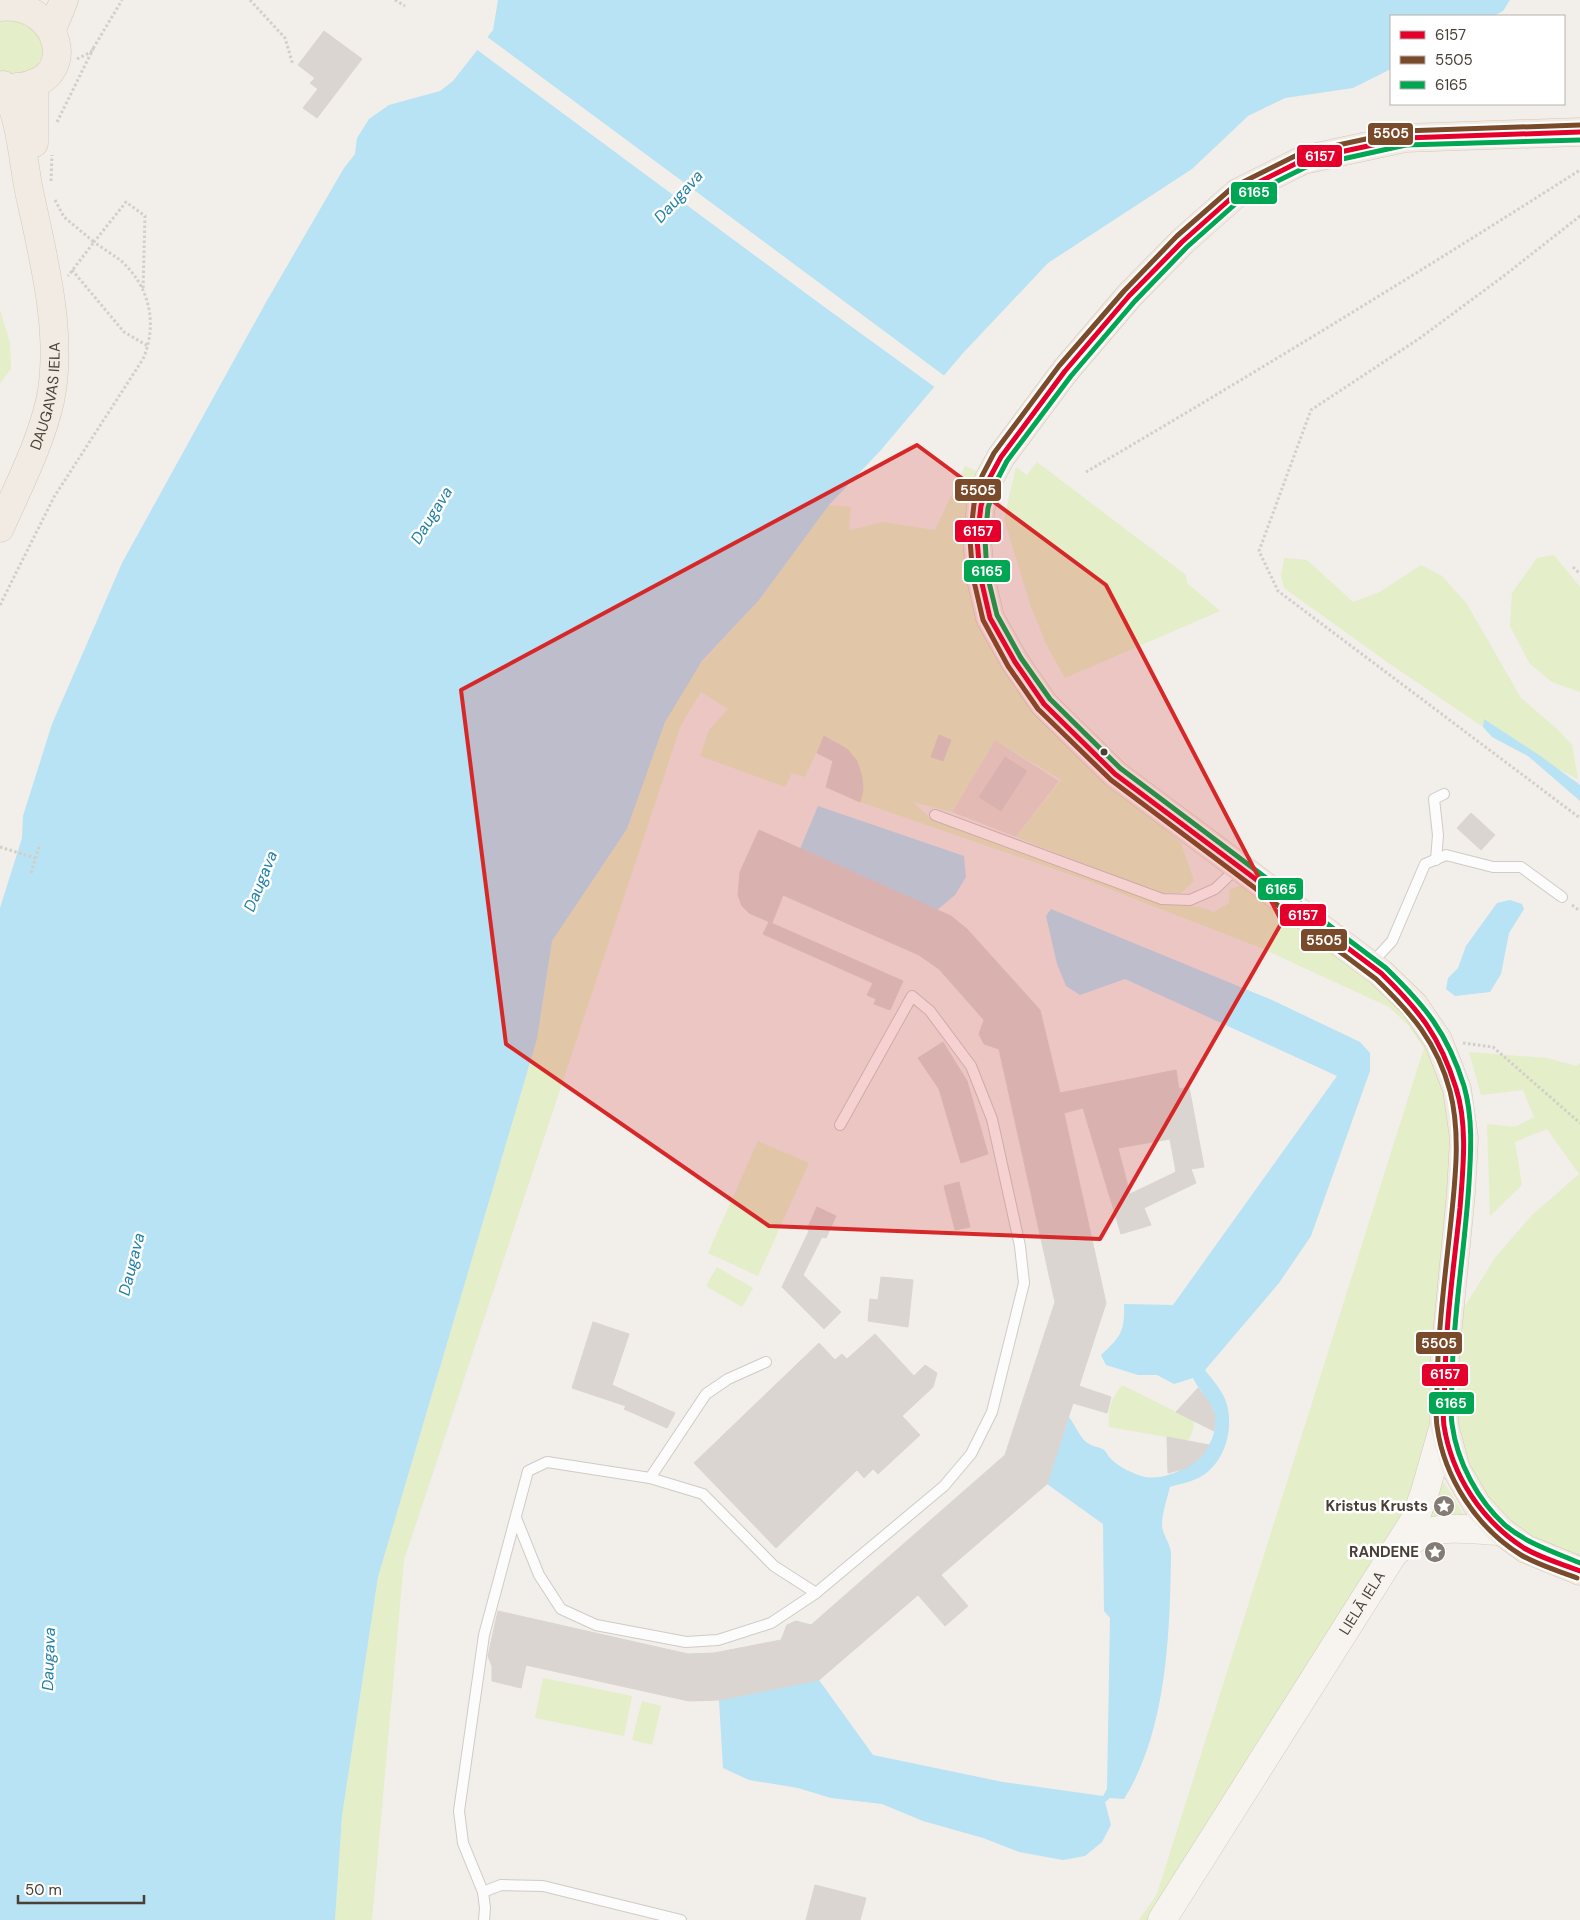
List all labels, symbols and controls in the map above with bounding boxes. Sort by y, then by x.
legend [1390,15,1565,105]
text: 6157 [1435,25,1466,45]
text: 5505 [1435,50,1473,70]
text: 6165 [1435,75,1467,95]
line badge: 5505 [1367,122,1414,146]
text: 5505 [1373,124,1409,142]
line badge: 6157 [1296,144,1343,168]
text: 6157 [1305,147,1336,165]
water label: Daugava [649,165,708,227]
line badge: 6165 [1230,181,1278,205]
text: 6165 [1238,183,1270,201]
street label: DAUGAVAS IELA [25,342,65,453]
line badge: 5505 [954,478,1002,502]
text: 5505 [960,481,996,499]
water label: Daugava [406,482,457,548]
line badge: 6157 [954,519,1002,543]
text: 6157 [963,522,994,540]
line badge: 6165 [963,559,1011,583]
text: 6165 [971,562,1003,580]
unlabelled marker [1099,747,1109,757]
water label: Daugava [239,848,282,915]
line badge: 6165 [1257,877,1304,901]
text: 6165 [1265,880,1297,898]
line badge: 6157 [1279,903,1327,927]
text: 6157 [1288,906,1319,924]
line badge: 5505 [1300,928,1348,952]
text: 5505 [1306,931,1342,949]
water label: Daugava [114,1230,149,1298]
line badge: 5505 [1415,1331,1463,1355]
text: 5505 [1421,1334,1457,1352]
line badge: 6157 [1421,1363,1469,1387]
text: 6157 [1430,1365,1461,1383]
line badge: 6165 [1428,1391,1475,1415]
text: 6165 [1435,1394,1467,1412]
place icon: Kristus Krusts [1432,1494,1456,1518]
place label: Kristus Krusts [1326,1496,1428,1516]
place icon: RANDENE [1423,1540,1447,1564]
place label: RANDENE [1349,1542,1419,1562]
street label: LIELĀ IELA [1335,1567,1390,1639]
water label: Daugava [37,1627,60,1691]
scale bar [18,1872,144,1904]
text: 50 m [25,1880,62,1900]

